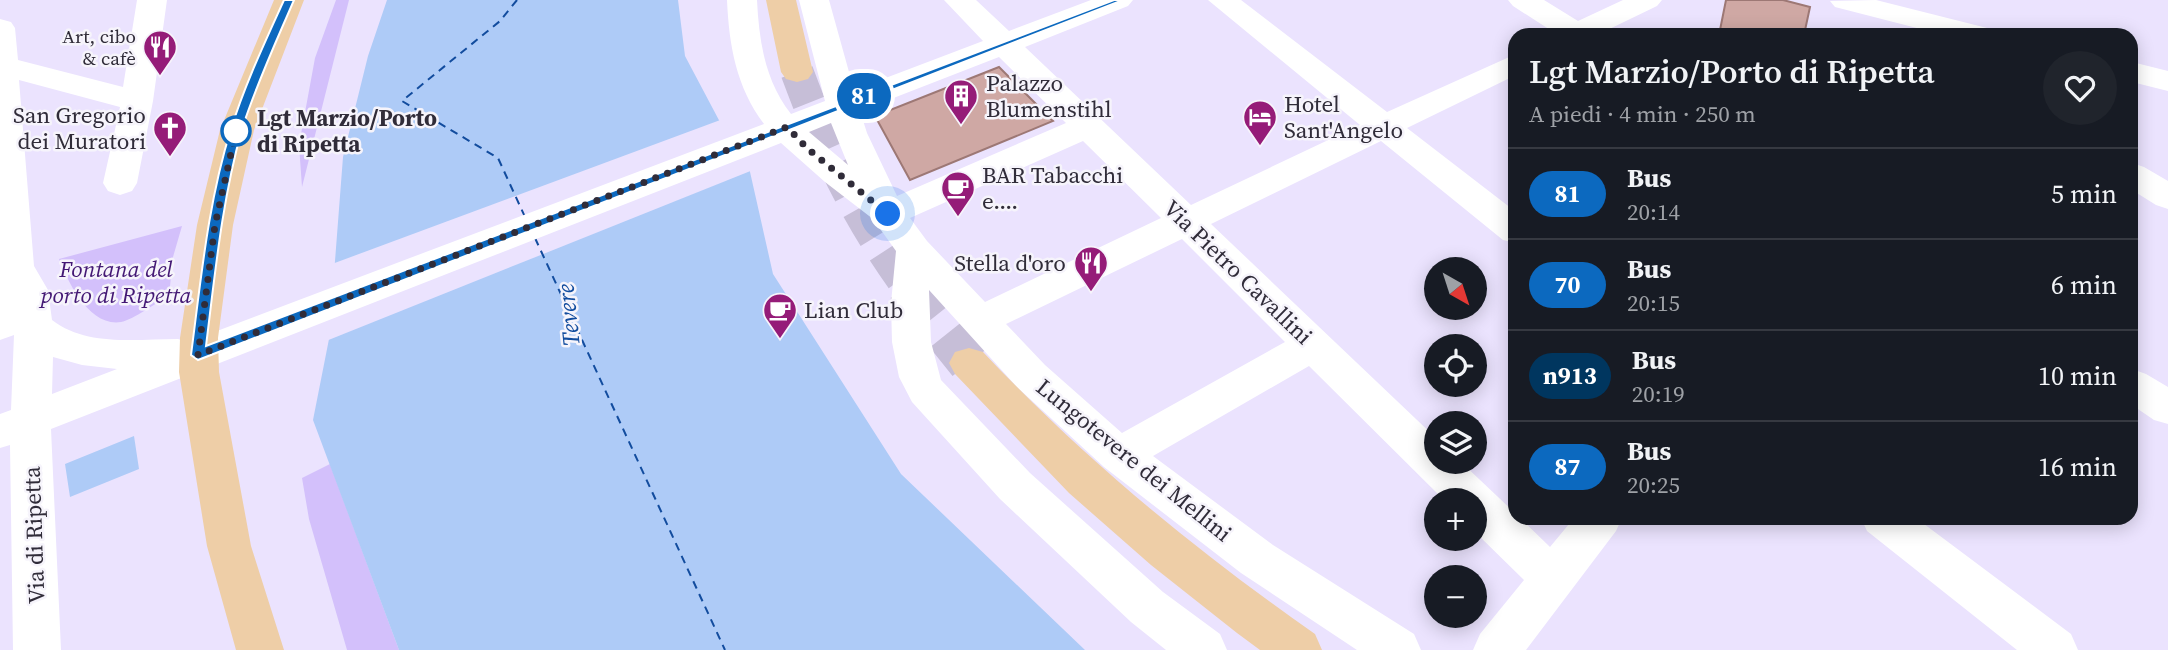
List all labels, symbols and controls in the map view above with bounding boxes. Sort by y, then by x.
place label: Art, cibo & cafè [62,23,136,71]
restaurant icon: Art, cibo & cafè [141,28,179,77]
text: Lgt Marzio/Porto di Ripetta [1529,49,1935,94]
button: heart [2043,51,2117,125]
place label: Palazzo Blumenstihl [986,67,1112,125]
line badge: 81 [832,73,896,119]
building icon: Palazzo Blumenstihl [942,77,980,126]
text: 81 [851,79,877,112]
place label: Hotel Sant'Angelo [1284,88,1403,146]
hotel icon: Hotel Sant'Angelo [1241,98,1279,147]
text: A piedi · 4 min · 250 m [1529,98,1756,130]
place label: San Gregorio dei Muratori [13,99,146,157]
place label: Lgt Marzio/Porto di Ripetta [257,102,437,160]
church icon: San Gregorio dei Muratori [151,109,189,158]
marker: Lgt Marzio/Porto di Ripetta [221,116,251,146]
place label: BAR Tabacchi e.... [982,159,1123,217]
text: Bus [1627,160,1671,196]
cafe icon: BAR Tabacchi e.... [939,169,977,218]
text: 5 min [2051,176,2117,212]
text: 81 [1554,177,1581,210]
street label: Via Pietro Cavallini [1156,192,1320,352]
your location [870,196,905,231]
text: 20:14 [1627,196,1680,228]
restaurant icon: Stella d'oro [1072,244,1110,293]
place label: Stella d'oro [954,247,1066,279]
text: Bus [1627,251,1671,287]
park label: Fontana del porto di Ripetta [38,253,192,311]
north arrow [1424,257,1488,320]
map controls [1424,257,1487,628]
text: 6 min [2051,267,2117,303]
text: 70 [1554,268,1581,301]
water label: Tevere [548,282,588,348]
text: 20:15 [1627,287,1680,319]
cafe icon: Lian Club [761,291,799,340]
place label: Lian Club [804,294,903,326]
button: locate [1424,334,1487,397]
text: Bus [1632,342,1676,378]
text: 10 min [2038,358,2117,394]
text: n913 [1543,359,1597,392]
street label: Lungotevere dei Mellini [1029,371,1239,549]
text: 20:19 [1632,378,1685,410]
button: layers [1424,411,1487,474]
text: Bus [1627,433,1671,469]
text: 16 min [2038,449,2117,485]
text: 87 [1554,450,1581,483]
street label: Via di Ripetta [16,465,52,604]
text: 20:25 [1627,469,1680,501]
button: + [1424,488,1487,551]
button: − [1424,565,1487,628]

